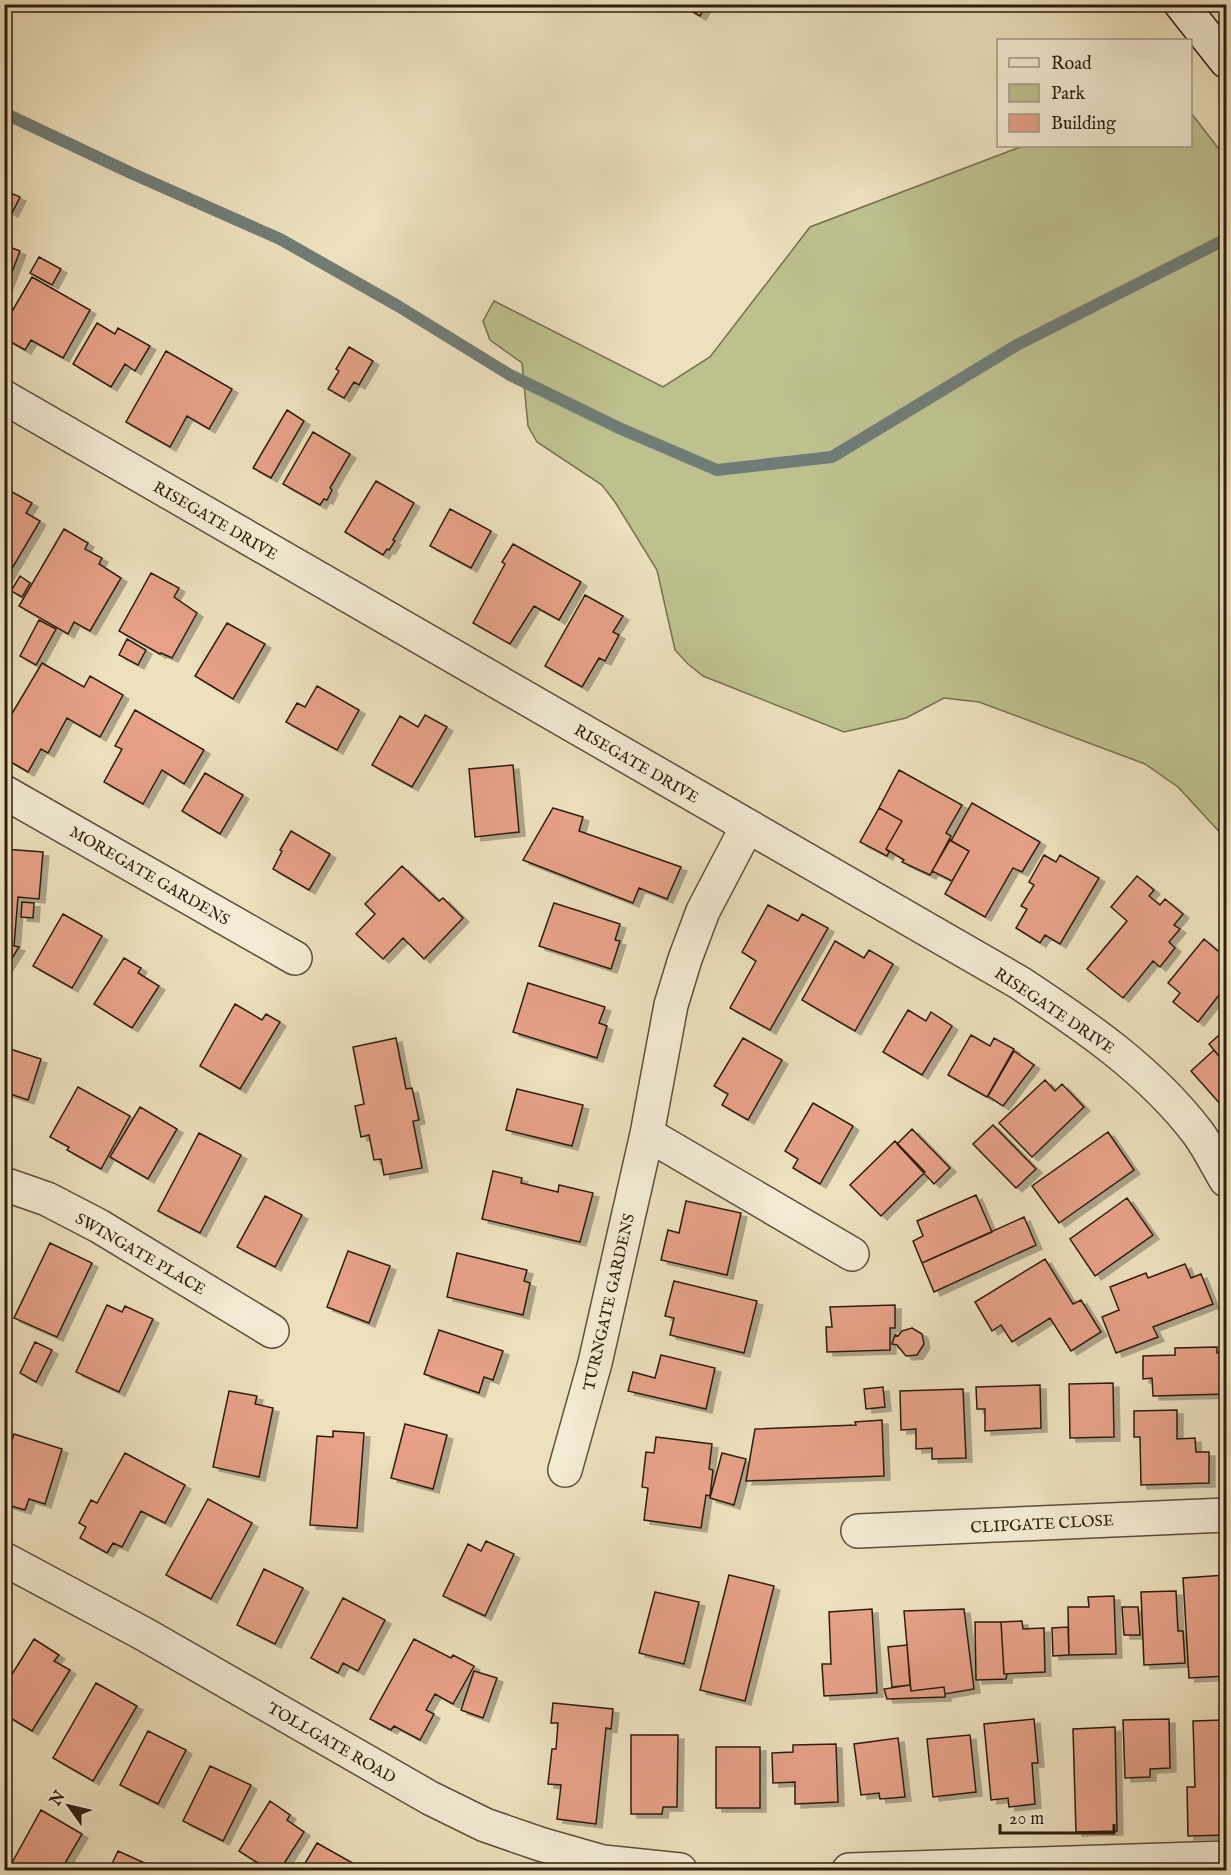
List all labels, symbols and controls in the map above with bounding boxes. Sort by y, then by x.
legend [997,39,1192,147]
text: Road [1051,53,1092,76]
text: Park [1051,83,1086,106]
text: Building [1051,113,1116,136]
street label: RISEGATE DRIVE [149,478,281,566]
street label: RISEGATE DRIVE [570,721,702,809]
street label: MOREGATE GARDENS [65,823,233,931]
street label: RISEGATE DRIVE [990,964,1118,1059]
street label: SWINGATE PLACE [71,1209,209,1300]
street label: TURNGATE GARDENS [580,1212,640,1393]
street label: CLIPGATE CLOSE [970,1511,1114,1539]
street label: TOLLGATE ROAD [263,1699,399,1789]
north arrow [39,1776,99,1836]
text: N [46,1787,70,1811]
scale bar [1000,1797,1114,1835]
text: 20 m [1009,1808,1044,1831]

